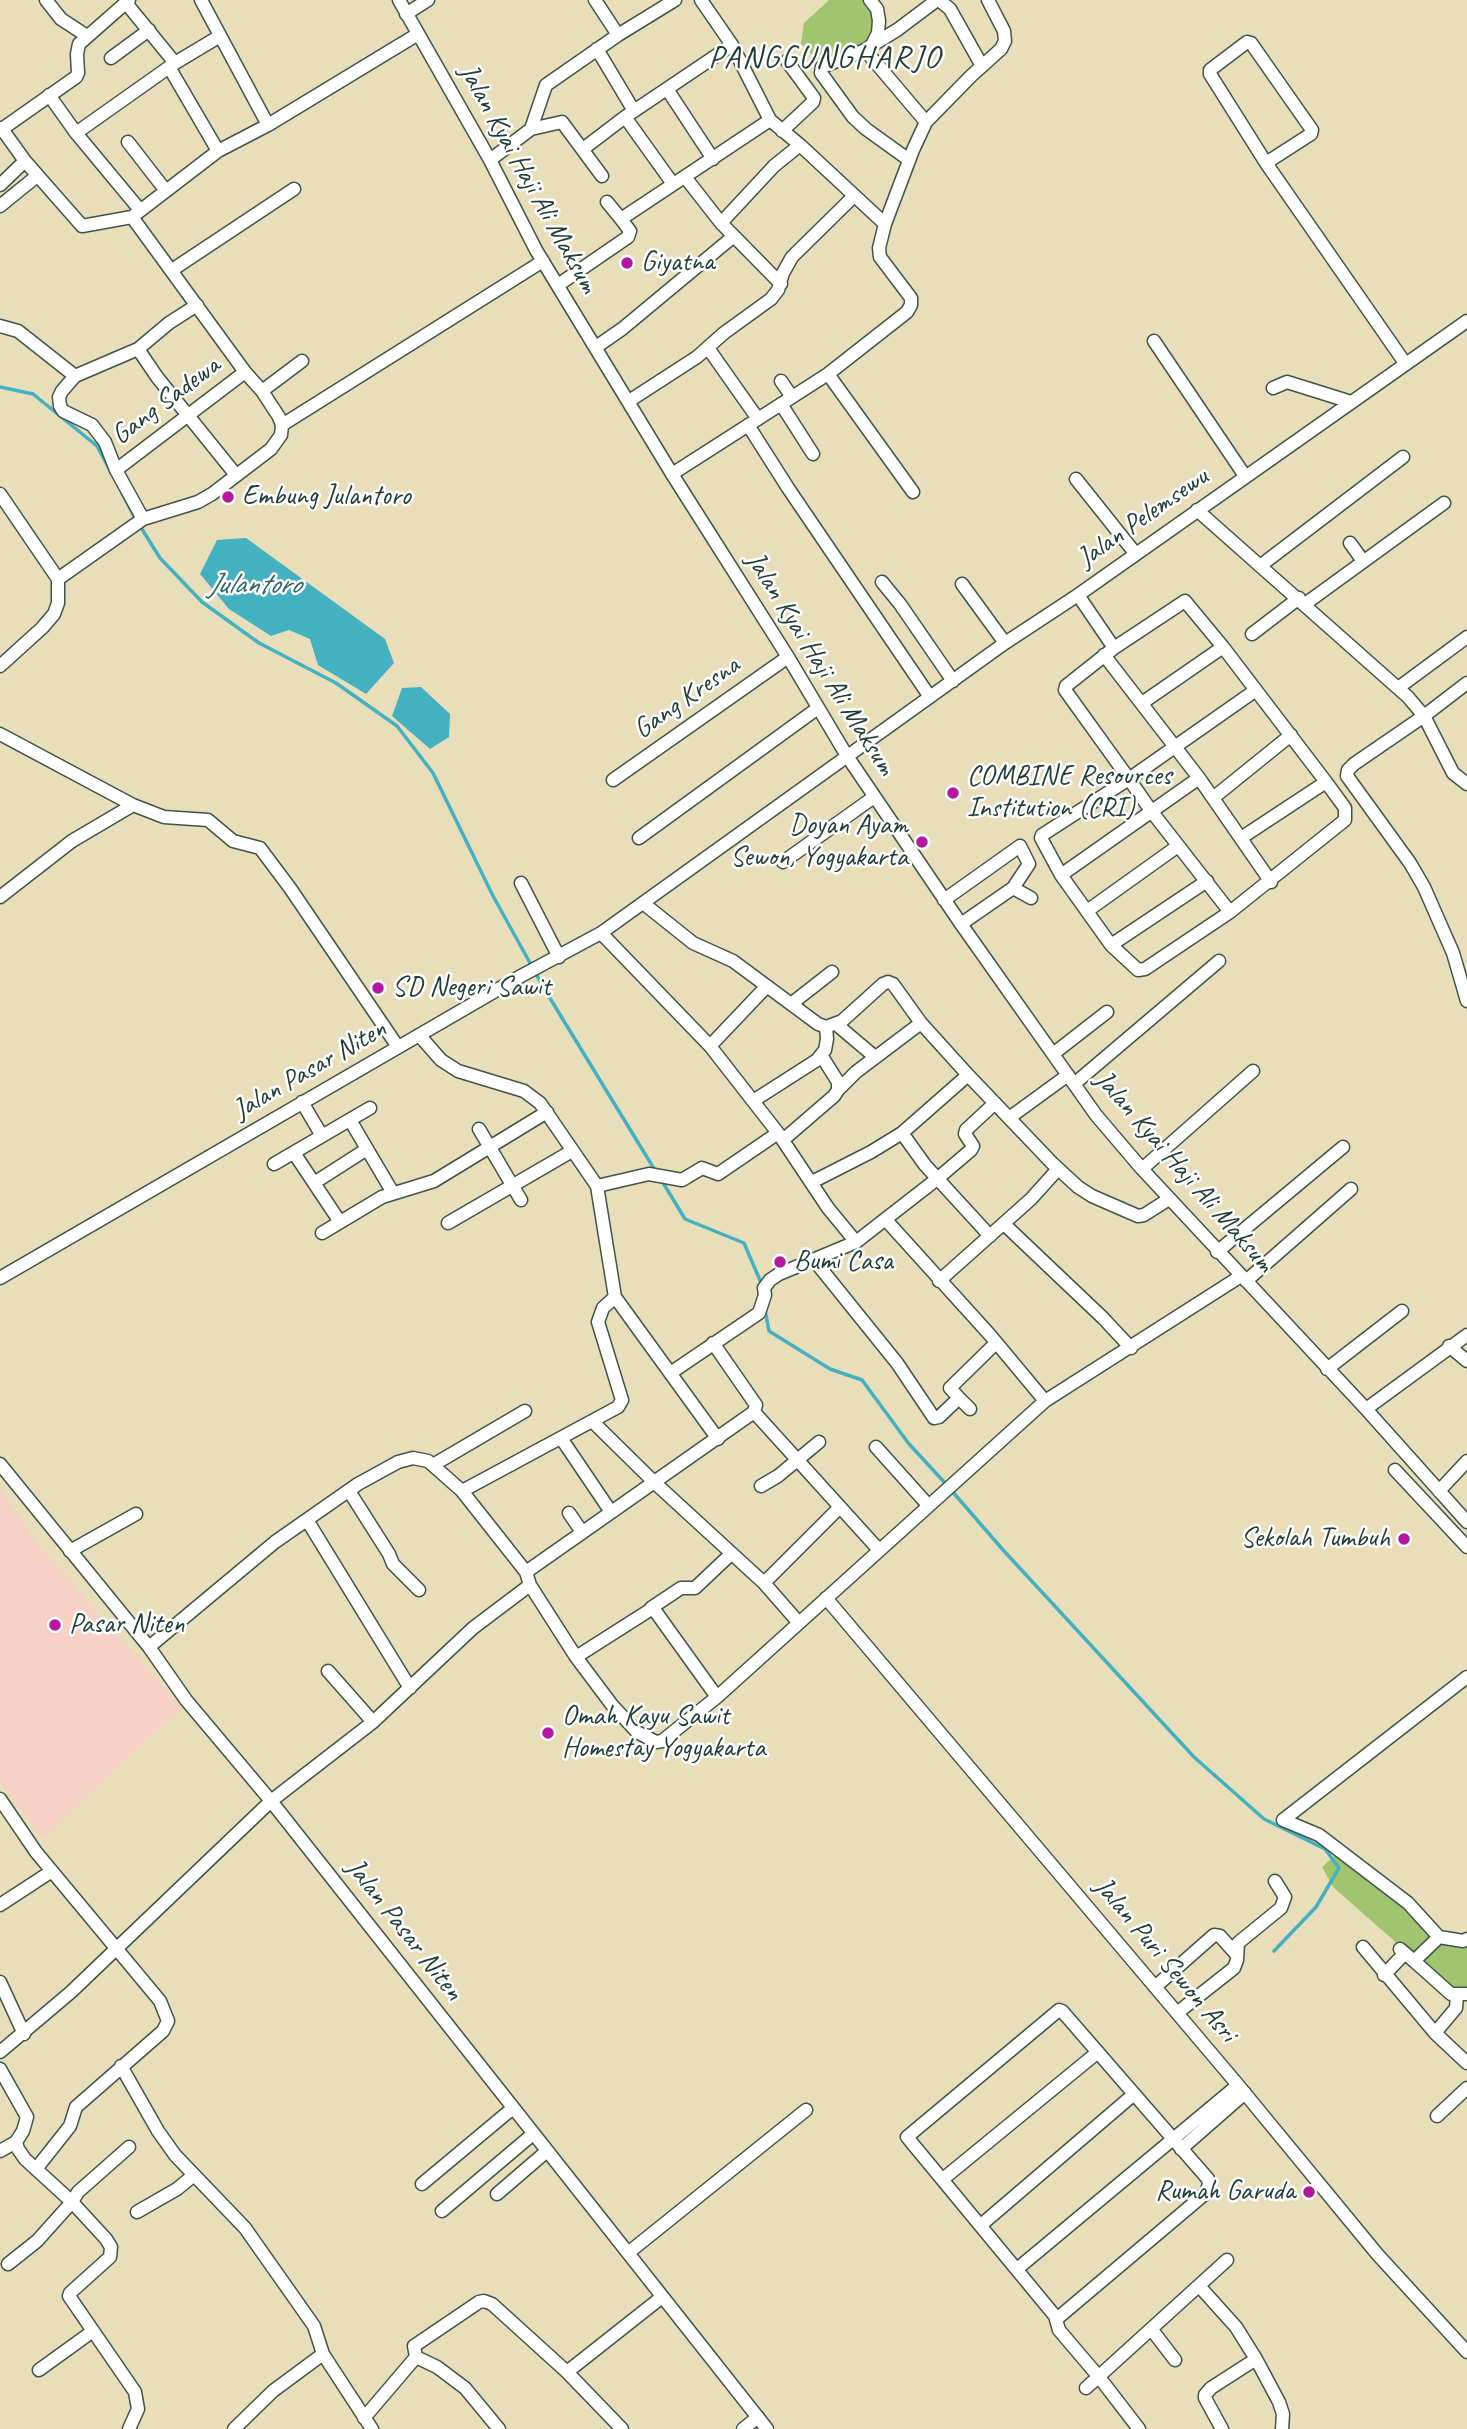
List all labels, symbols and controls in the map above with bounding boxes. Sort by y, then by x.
district label: PANGGUNGHARJO [712,40,938,78]
street label: Jalan Kyai Haji Ali Maksum [451,58,605,300]
place label: Giyatna [641,246,714,280]
marker: Giyatna [619,255,635,271]
street label: Gang Sadewa [105,349,227,453]
street label: Jalan Pelemsewu [1071,461,1215,575]
place label: Embung Julantoro [242,480,411,514]
marker: Embung Julantoro [220,489,236,505]
street label: Jalan Kyai Haji Ali Maksum [738,546,902,782]
water label: Julantoro [208,567,300,603]
street label: Gang Kresna [628,649,746,747]
place label: COMBINE Resources Institution (CRI) [967,760,1171,826]
marker: COMBINE Resources Institution (CRI) [945,785,961,801]
place label: Doyan Ayam Sewon, Yogyakarta [730,809,908,875]
marker: Doyan Ayam Sewon, Yogyakarta [914,834,930,850]
place label: SD Negeri Sawit [392,971,551,1005]
marker: SD Negeri Sawit [370,980,386,996]
street label: Jalan Pasar Niten [227,1013,393,1127]
street label: Jalan Kyai Haji Ali Maksum [1087,1064,1281,1280]
place label: Bumi Casa [794,1245,893,1279]
marker: Bumi Casa [772,1254,788,1270]
place label: Sekolah Tumbuh [1240,1522,1390,1556]
marker: Sekolah Tumbuh [1396,1531,1412,1547]
place label: Pasar Niten [69,1608,184,1642]
marker: Pasar Niten [47,1617,63,1633]
place label: Omah Kayu Sawit Homestay Yogyakarta [562,1700,765,1766]
marker: Omah Kayu Sawit Homestay Yogyakarta [540,1725,556,1741]
street label: Jalan Pasar Niten [338,1852,470,2008]
street label: Jalan Puri Sewon Asri [1086,1871,1244,2049]
place label: Rumah Garuda [1155,2175,1295,2209]
marker: Rumah Garuda [1301,2184,1317,2200]

